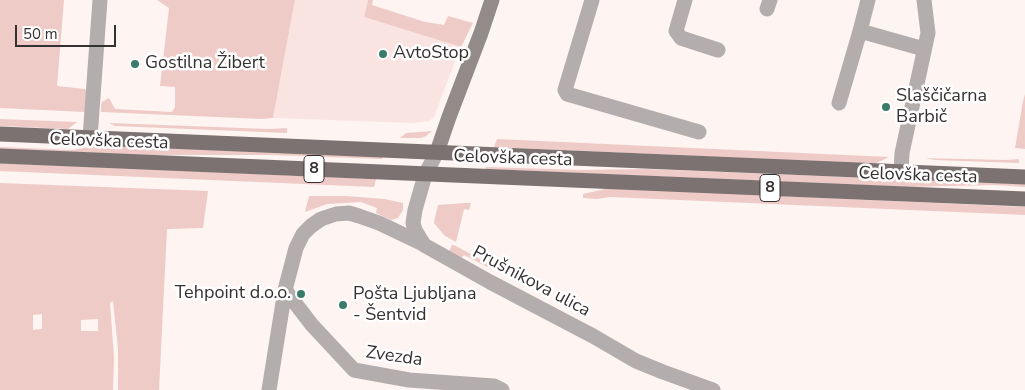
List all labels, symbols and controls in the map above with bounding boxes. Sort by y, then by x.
scale bar [18,15,119,47]
text: 50 m [23,24,58,44]
place label: AvtoStop [393,43,469,65]
marker: AvtoStop [377,48,389,60]
place label: Gostilna Žibert [145,53,265,75]
marker: Gostilna Žibert [129,58,141,70]
place label: Slaščičarna Barbič [896,86,987,128]
marker: Slaščičarna Barbič [880,101,892,113]
street label: Celovška cesta [49,129,169,155]
street label: Celovška cesta [453,146,573,172]
road number: 8 [304,156,324,182]
street label: Celovška cesta [858,163,978,189]
road number: 8 [760,174,780,202]
street label: Prušnikova ulica [468,242,594,322]
place label: Tehpoint d.o.o. [175,283,291,305]
place label: Pošta Ljubljana - Šentvid [353,284,477,326]
marker: Tehpoint d.o.o. [295,288,307,300]
marker: Pošta Ljubljana - Šentvid [337,299,349,311]
street label: Zvezda [364,342,424,372]

